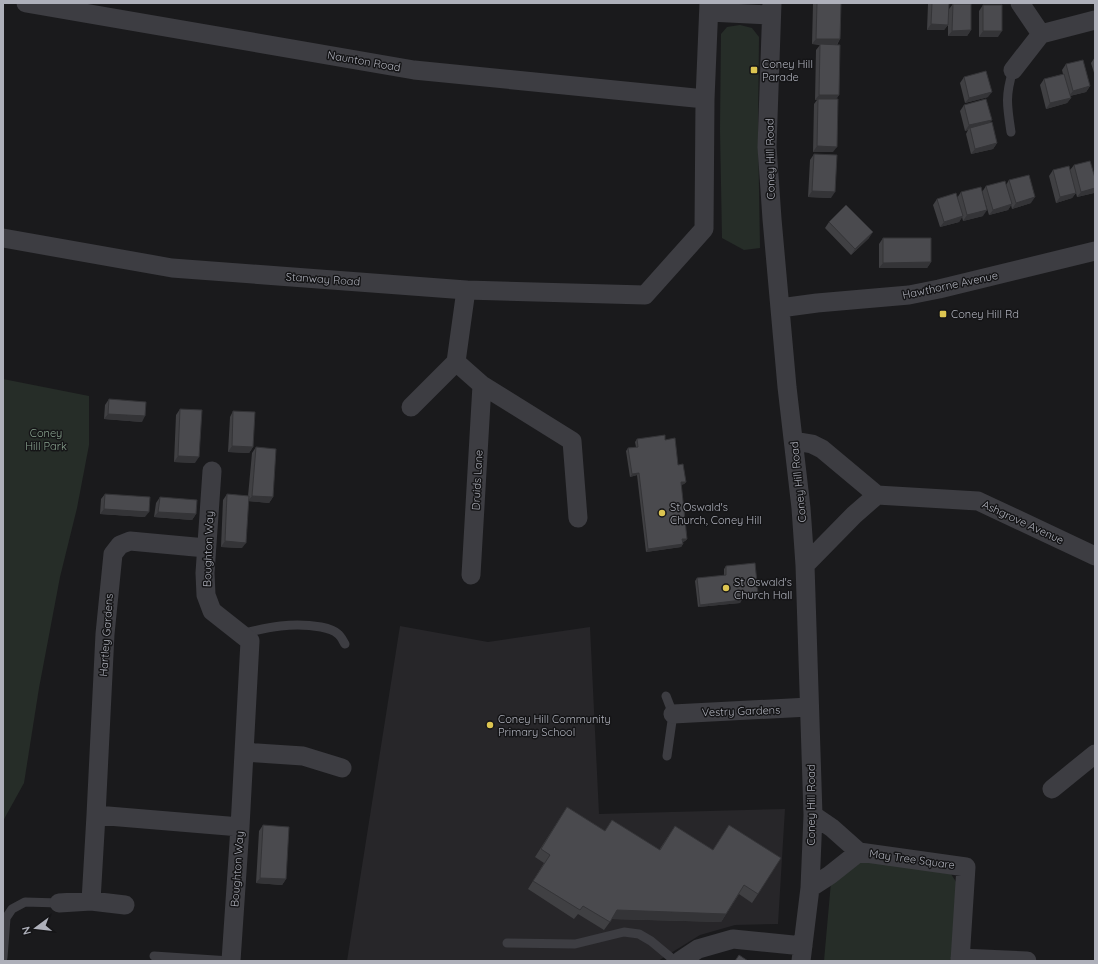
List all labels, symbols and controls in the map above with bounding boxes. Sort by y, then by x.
street label: Naunton Road [326,48,402,74]
place label: Coney Hill Parade [762,57,813,84]
marker: Coney Hill Parade [749,65,759,75]
street label: Coney Hill Road [762,118,778,200]
street label: Hawthorne Avenue [901,268,999,302]
street label: Stanway Road [285,269,361,289]
place label: Coney Hill Rd [951,307,1019,321]
marker: Coney Hill Rd [938,309,948,319]
park label: Coney Hill Park [25,426,67,453]
street label: Coney Hill Road [787,441,809,523]
street label: Druids Lane [468,449,486,511]
street label: Ashgrove Avenue [980,497,1066,547]
place label: St Oswald's Church, Coney Hill [670,500,762,527]
marker: St Oswald's Church, Coney Hill [657,508,667,518]
street label: Boughton Way [200,511,216,587]
place label: St Oswald's Church Hall [734,575,792,602]
marker: St Oswald's Church Hall [721,583,731,593]
street label: Hartley Gardens [96,593,116,677]
street label: Vestry Gardens [702,703,780,719]
place label: Coney Hill Community Primary School [498,712,611,739]
marker: Coney Hill Community Primary School [485,720,495,730]
street label: Coney Hill Road [804,764,818,846]
street label: Boughton Way [227,831,247,907]
street label: May Tree Square [868,846,956,872]
north arrow [16,908,56,948]
text: N [19,925,34,936]

